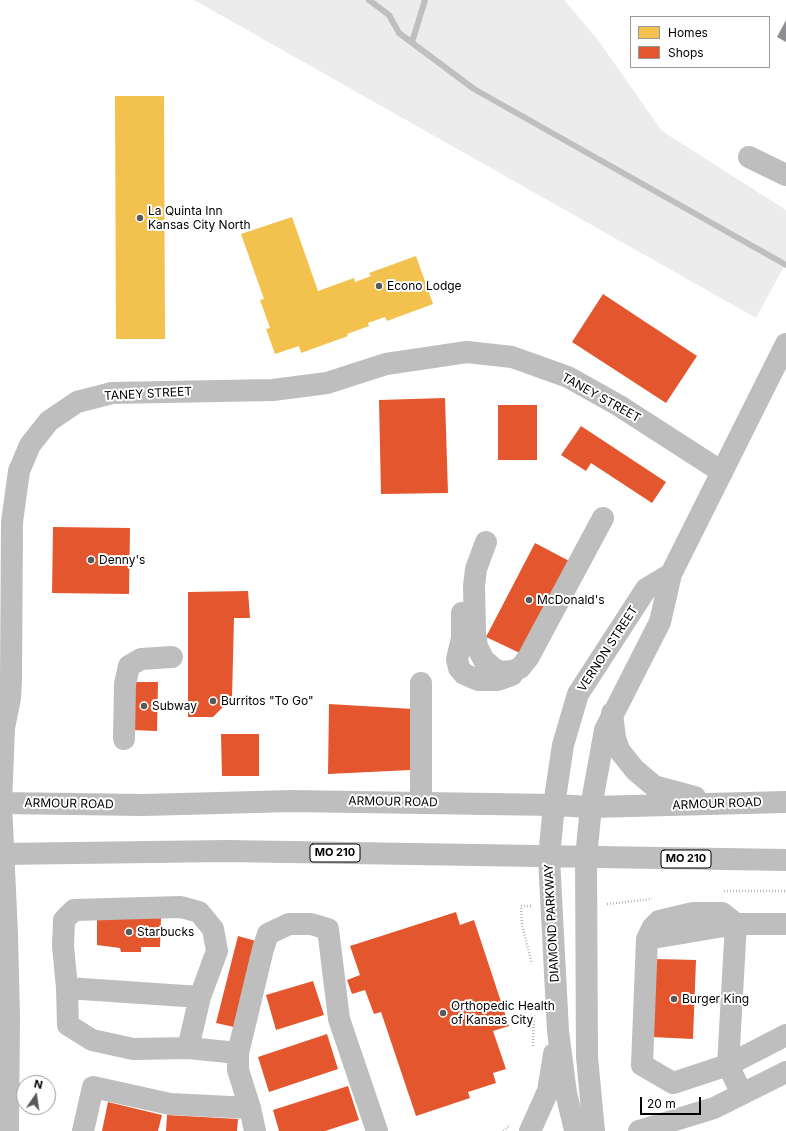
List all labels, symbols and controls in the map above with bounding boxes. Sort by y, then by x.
legend [630,16,770,68]
text: Homes [668,25,708,40]
text: Shops [668,45,704,60]
place label: La Quinta Inn Kansas City North [148,204,251,232]
marker: La Quinta Inn Kansas City North [135,213,145,223]
place label: Econo Lodge [387,279,462,293]
marker: Econo Lodge [374,281,384,291]
street label: TANEY STREET [559,370,643,426]
street label: TANEY STREET [104,385,192,403]
place label: Denny's [99,553,145,567]
marker: Denny's [86,555,96,565]
place label: McDonald's [537,593,605,607]
marker: McDonald's [524,595,534,605]
street label: VERNON STREET [575,603,641,695]
place label: Burritos "To Go" [221,694,314,708]
marker: Burritos "To Go" [208,696,218,706]
place label: Subway [152,699,197,713]
marker: Subway [139,701,149,711]
street label: ARMOUR ROAD [348,794,438,810]
street label: ARMOUR ROAD [672,795,762,813]
street label: ARMOUR ROAD [24,796,114,812]
road number: MO 210 [310,844,360,862]
road number: MO 210 [661,850,711,868]
street label: DIAMOND PARKWAY [542,863,562,983]
place label: Starbucks [137,925,194,939]
marker: Starbucks [124,927,134,937]
place label: Burger King [682,992,749,1006]
marker: Burger King [669,994,679,1004]
place label: Orthopedic Health of Kansas City [451,999,555,1027]
marker: Orthopedic Health of Kansas City [438,1008,448,1018]
north arrow [16,1075,56,1115]
text: N [33,1077,44,1092]
scale bar [642,1089,703,1115]
text: 20 m [647,1096,676,1111]

